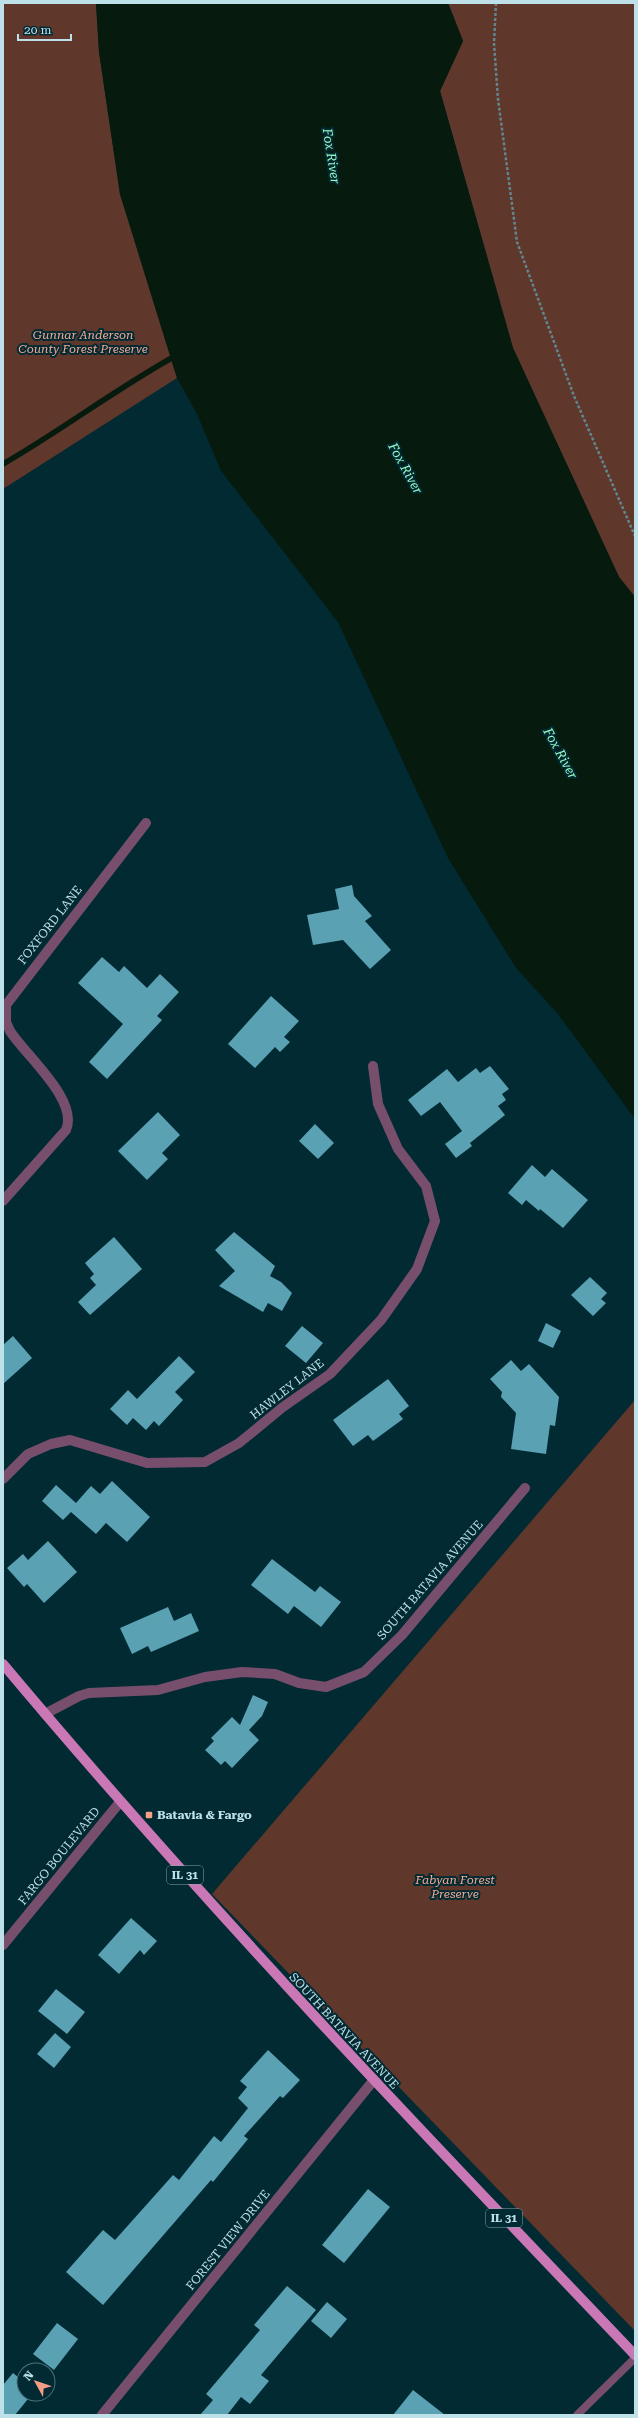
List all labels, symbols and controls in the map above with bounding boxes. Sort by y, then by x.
scale bar [18,16,71,42]
text: 20 m [24,23,51,37]
water label: Fox River [320,126,343,185]
park label: Gunnar Anderson County Forest Preserve [18,328,148,356]
water label: Fox River [385,439,426,497]
water label: Fox River [540,724,581,782]
street label: FOXFORD LANE [15,883,85,967]
street label: HAWLEY LANE [247,1356,327,1422]
street label: SOUTH BATAVIA AVENUE [374,1517,486,1643]
street label: FARGO BOULEVARD [15,1804,103,1908]
place label: Batavia & Fargo [157,1808,252,1822]
marker: Batavia & Fargo [144,1810,154,1820]
road number: IL 31 [167,1866,203,1884]
park label: Fabyan Forest Preserve [414,1873,495,1901]
street label: SOUTH BATAVIA AVENUE [286,1970,402,2092]
street label: FOREST VIEW DRIVE [183,2187,273,2293]
road number: IL 31 [486,2209,522,2227]
north arrow [16,2362,56,2402]
text: N [21,2368,37,2383]

